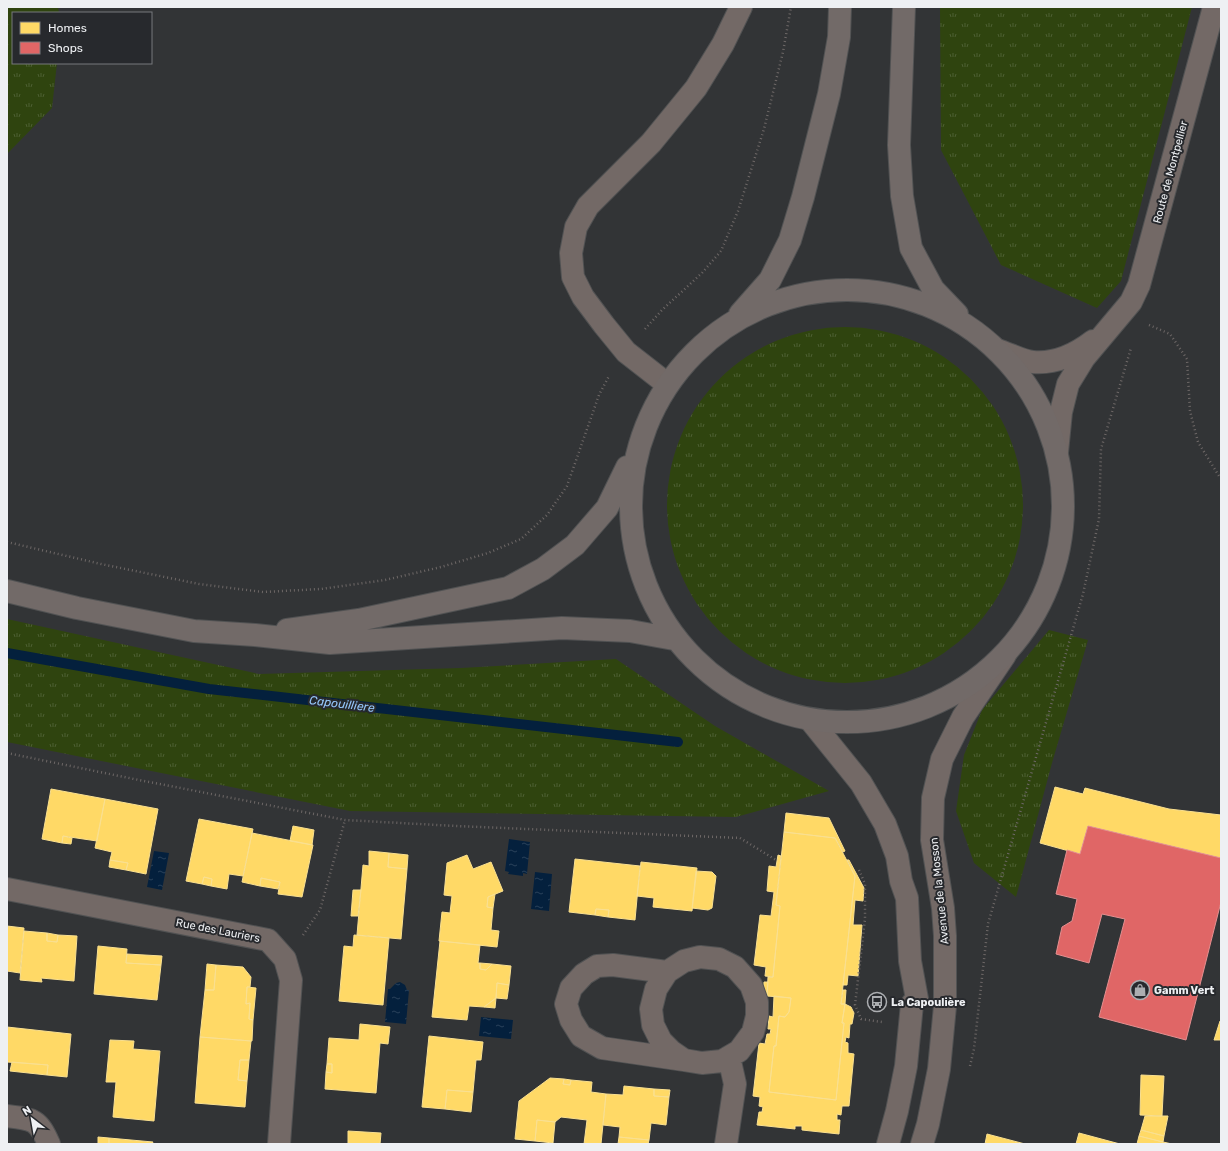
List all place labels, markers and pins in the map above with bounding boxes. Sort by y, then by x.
shop icon: Gamm Vert [1129,979,1151,1001]
place label: Gamm Vert [1154,984,1214,997]
bus stop icon: La Capoulière [866,991,888,1013]
place label: La Capoulière [891,996,966,1009]

